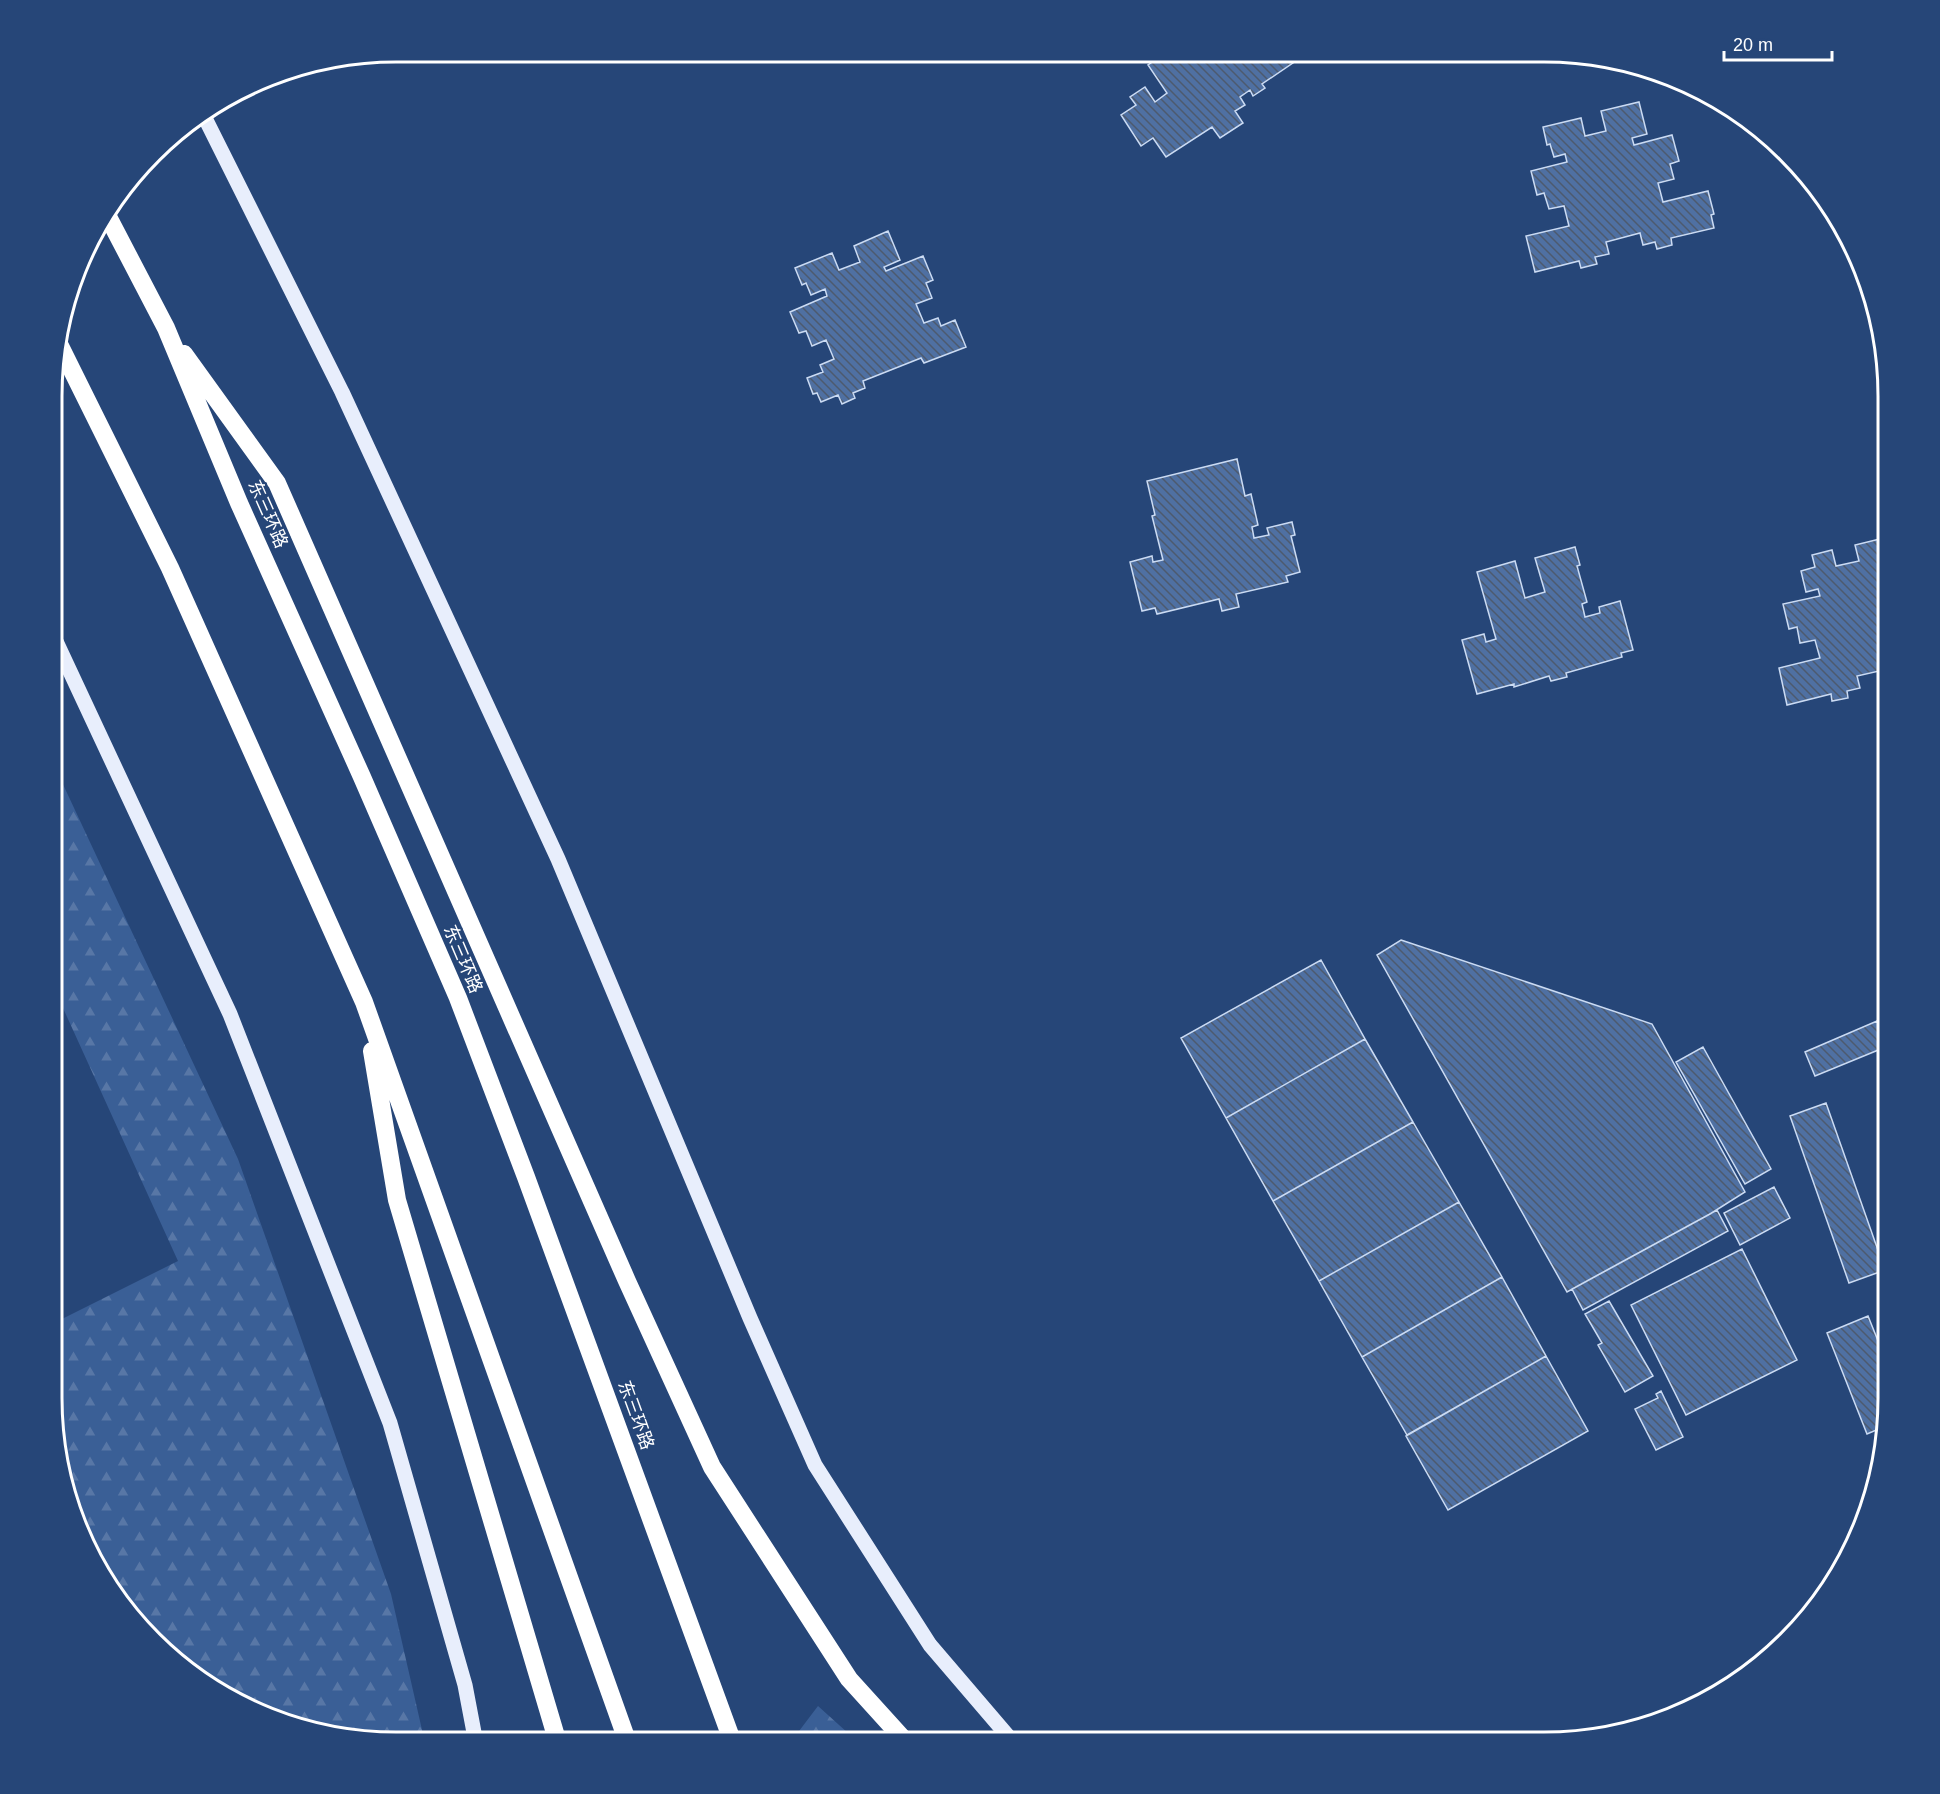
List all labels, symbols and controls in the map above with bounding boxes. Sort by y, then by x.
scale bar [1724,24,1832,62]
text: 20 m [1733,35,1773,55]
street label: 东三环路 [244,477,292,551]
street label: 东三环路 [440,922,486,996]
street label: 东三环路 [614,1378,658,1452]

